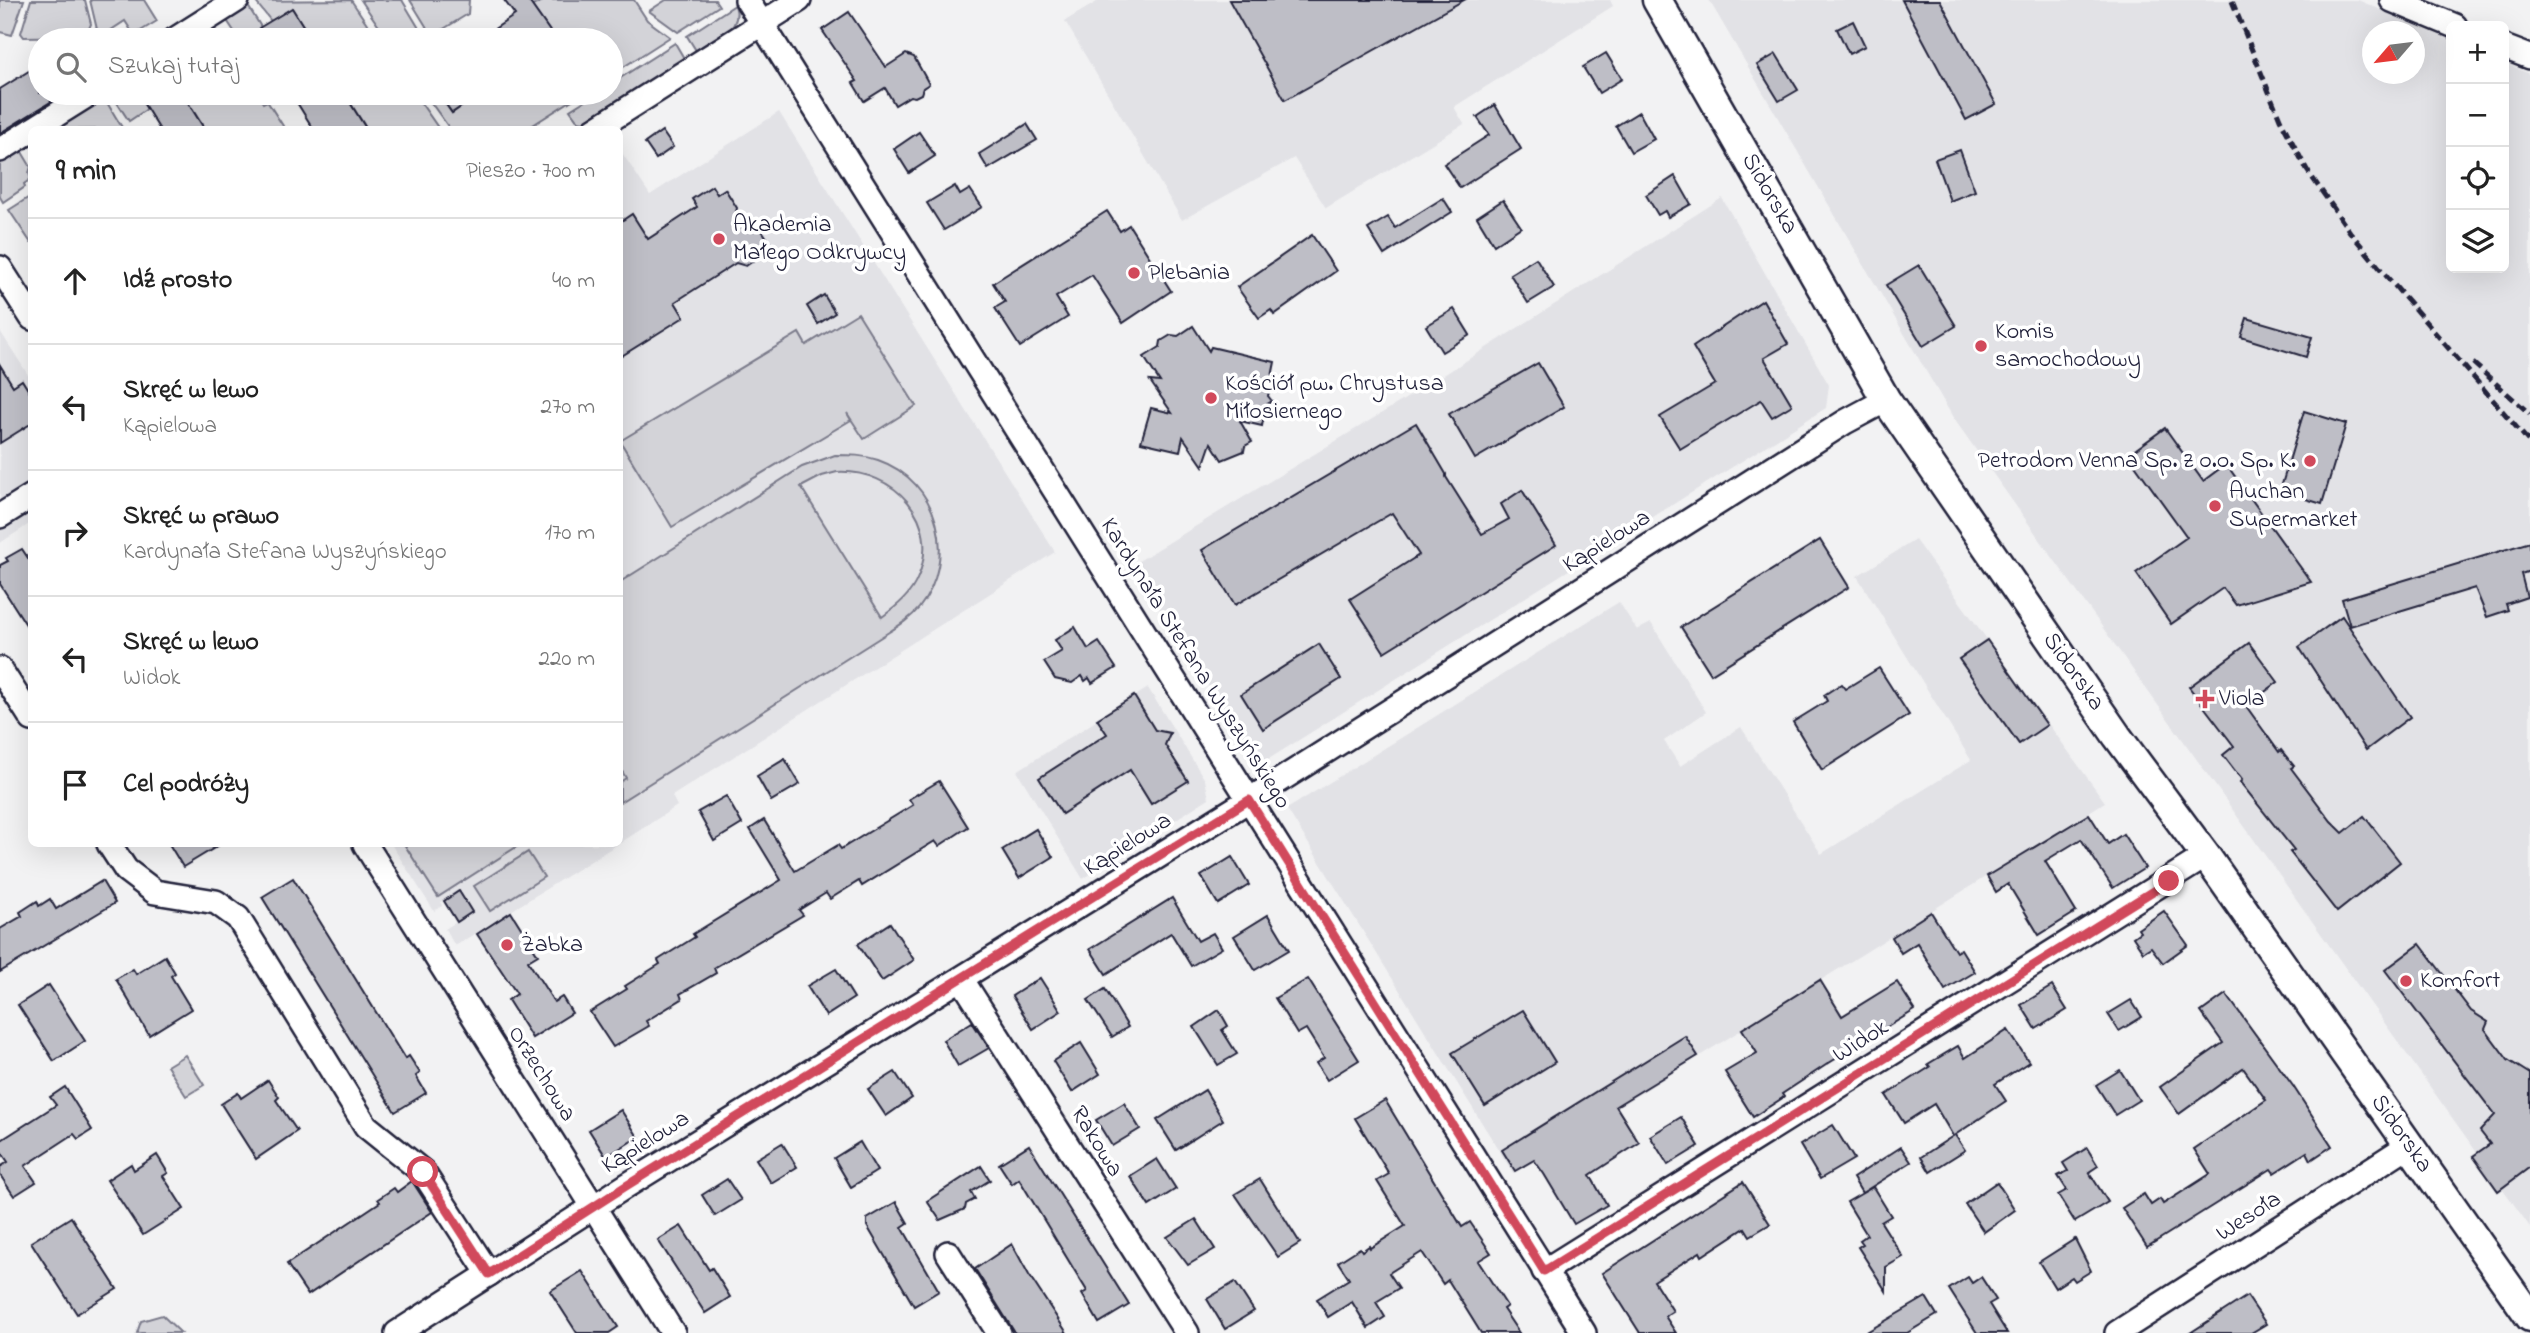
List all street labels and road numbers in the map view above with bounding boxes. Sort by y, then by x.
street label: Sidorska [1732,147,1806,241]
street label: Kąpielowa [1556,501,1658,583]
street label: Kardynała Stefana Wyszyńskiego [1090,512,1299,817]
street label: Sidorska [2033,626,2113,718]
street label: Kąpielowa [1077,804,1179,886]
street label: Widok [1826,1011,1896,1073]
street label: Orzechowa [498,1019,584,1129]
street label: Sidorska [2361,1088,2441,1180]
street label: Rakowa [1061,1100,1131,1184]
street label: Kąpielowa [595,1102,697,1184]
street label: Wesoła [2209,1183,2289,1251]

